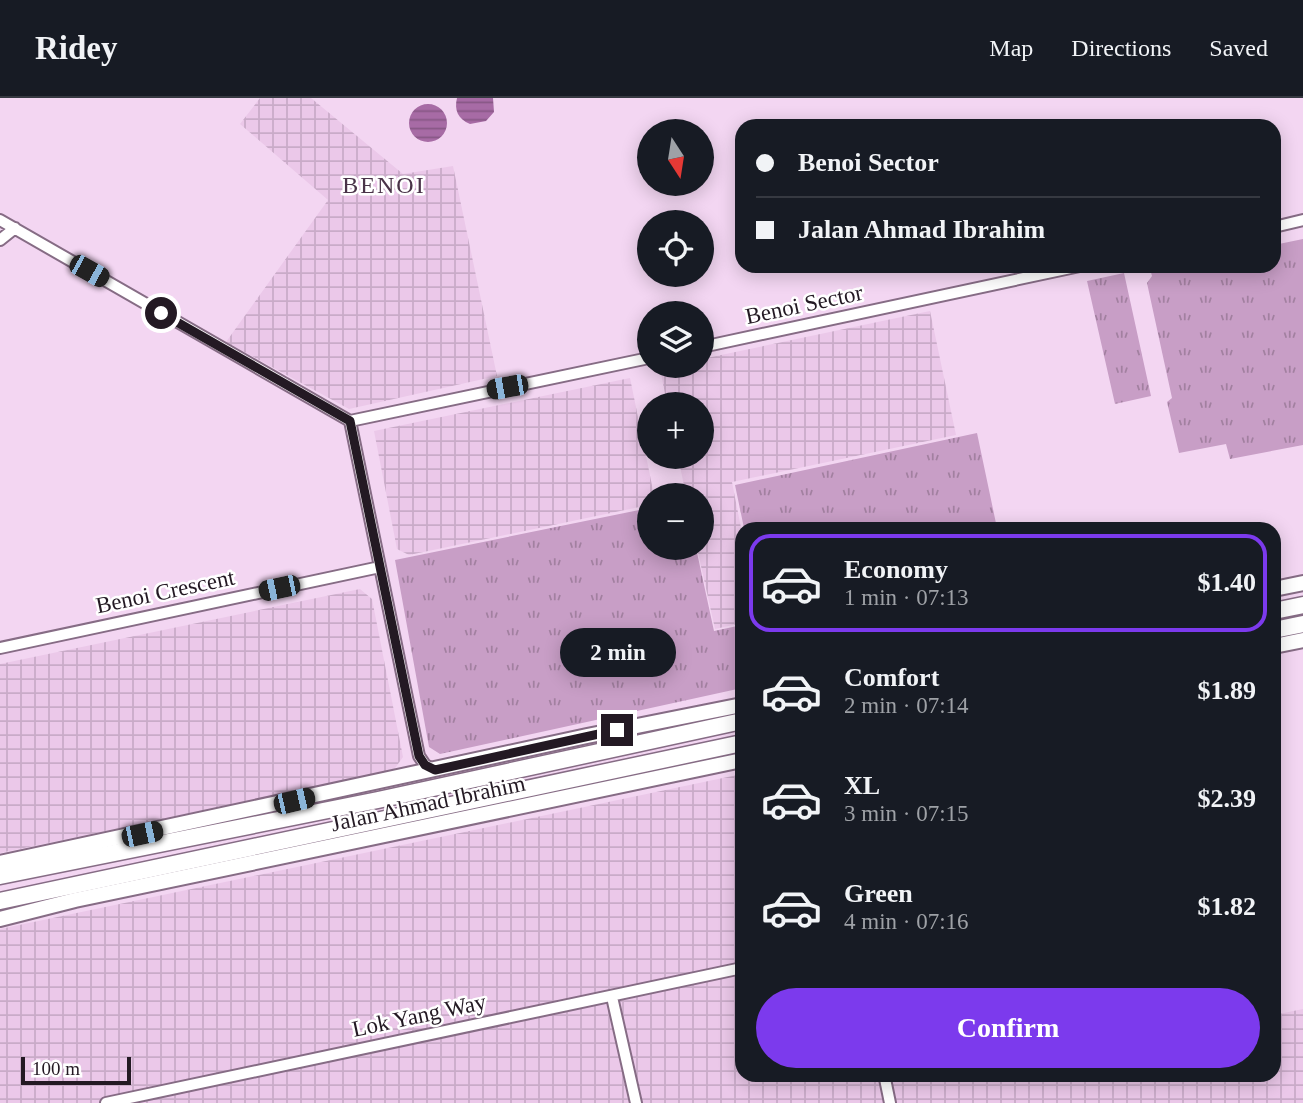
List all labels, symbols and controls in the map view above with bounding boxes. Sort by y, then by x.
text: Ridey [35,30,118,66]
text: Map [989,35,1033,61]
text: Directions [1071,35,1171,61]
text: Saved [1209,35,1268,61]
north arrow [637,119,714,196]
map controls [637,119,714,560]
text: Benoi Sector [798,148,939,177]
district label: BENOI [342,172,426,198]
button: locate [637,210,714,287]
text: Jalan Ahmad Ibrahim [798,215,1045,244]
car [66,252,113,290]
street label: Benoi Sector [743,280,865,329]
route start [145,297,177,329]
button: layers [637,301,714,378]
car [485,373,530,401]
button: + [637,392,714,469]
button: − [637,483,714,560]
icon: car [760,552,823,615]
text: Economy [844,555,948,584]
street label: Benoi Crescent [93,564,237,618]
text: $1.40 [1198,568,1256,597]
car [257,573,302,603]
text: 1 min · 07:13 [844,585,969,610]
callout: 2 min [559,628,675,678]
text: 2 min [590,640,646,665]
icon: car [760,660,823,723]
text: Comfort [844,663,939,692]
text: $1.89 [1198,676,1256,705]
text: 2 min · 07:14 [844,693,969,718]
route end [601,714,633,746]
icon: car [760,768,823,831]
street label: Jalan Ahmad Ibrahim [329,771,528,836]
text: XL [844,771,880,800]
text: $2.39 [1198,784,1256,813]
car [272,786,317,816]
text: 3 min · 07:15 [844,801,969,826]
car [120,819,165,849]
icon: car [760,876,823,939]
text: Green [844,879,913,908]
text: $1.82 [1198,892,1256,921]
text: 4 min · 07:16 [844,909,969,934]
button: Confirm [756,988,1260,1068]
street label: Lok Yang Way [350,989,489,1042]
scale bar [21,1054,131,1086]
text: 100 m [32,1058,80,1079]

